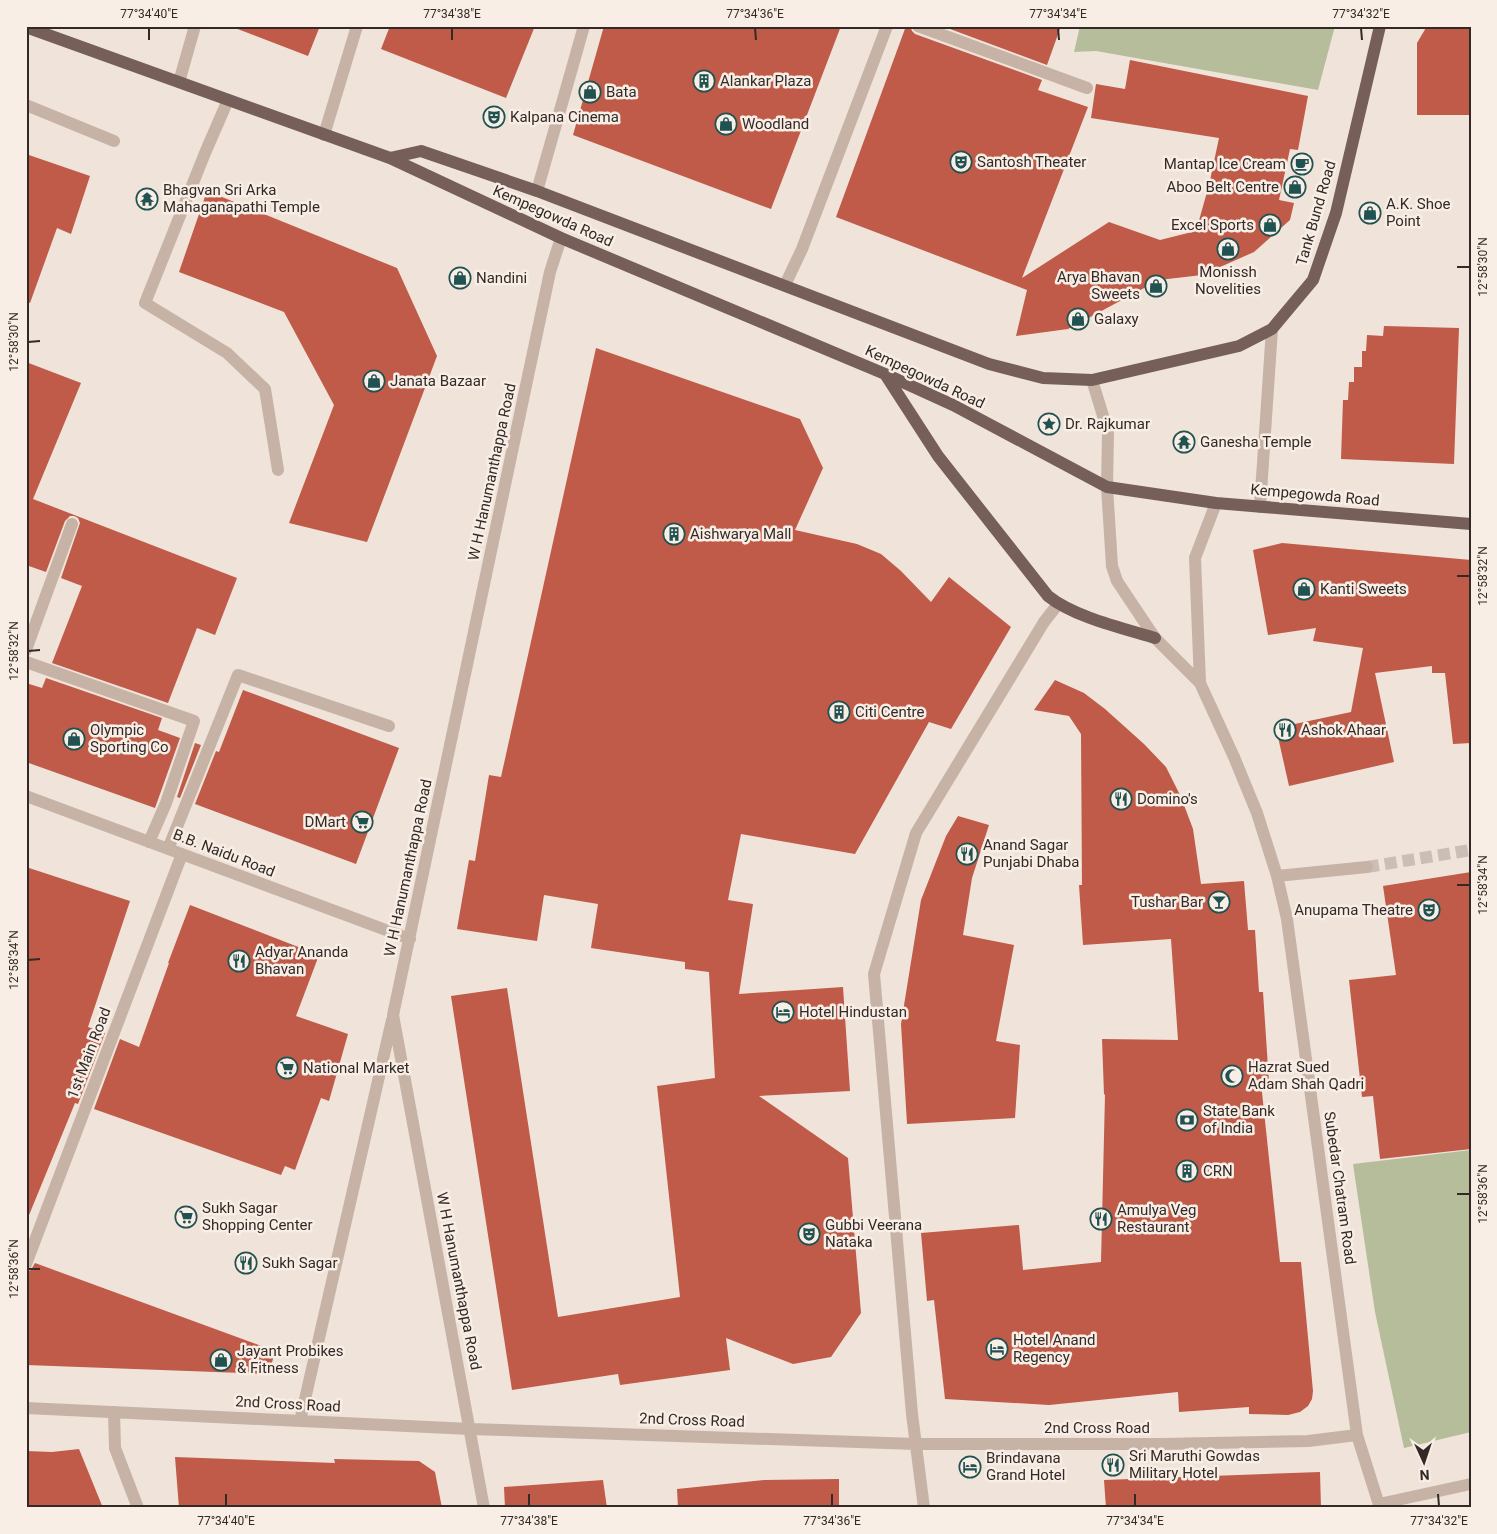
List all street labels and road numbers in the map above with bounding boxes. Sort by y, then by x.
street label: Tank Bund Road [1292,158,1340,268]
street label: Kempegowda Road [490,181,616,251]
street label: Kempegowda Road [862,341,988,413]
street label: W H Hanumanthappa Road [464,382,520,562]
street label: Kempegowda Road [1250,480,1380,510]
street label: W H Hanumanthappa Road [380,778,436,958]
street label: B.B. Naidu Road [170,825,278,881]
street label: 1st Main Road [63,1005,115,1101]
street label: Subedar Chatram Road [1320,1110,1360,1266]
street label: W H Hanumanthappa Road [433,1190,485,1372]
street label: 2nd Cross Road [235,1392,341,1416]
street label: 2nd Cross Road [639,1409,745,1431]
street label: 2nd Cross Road [1044,1419,1150,1437]

